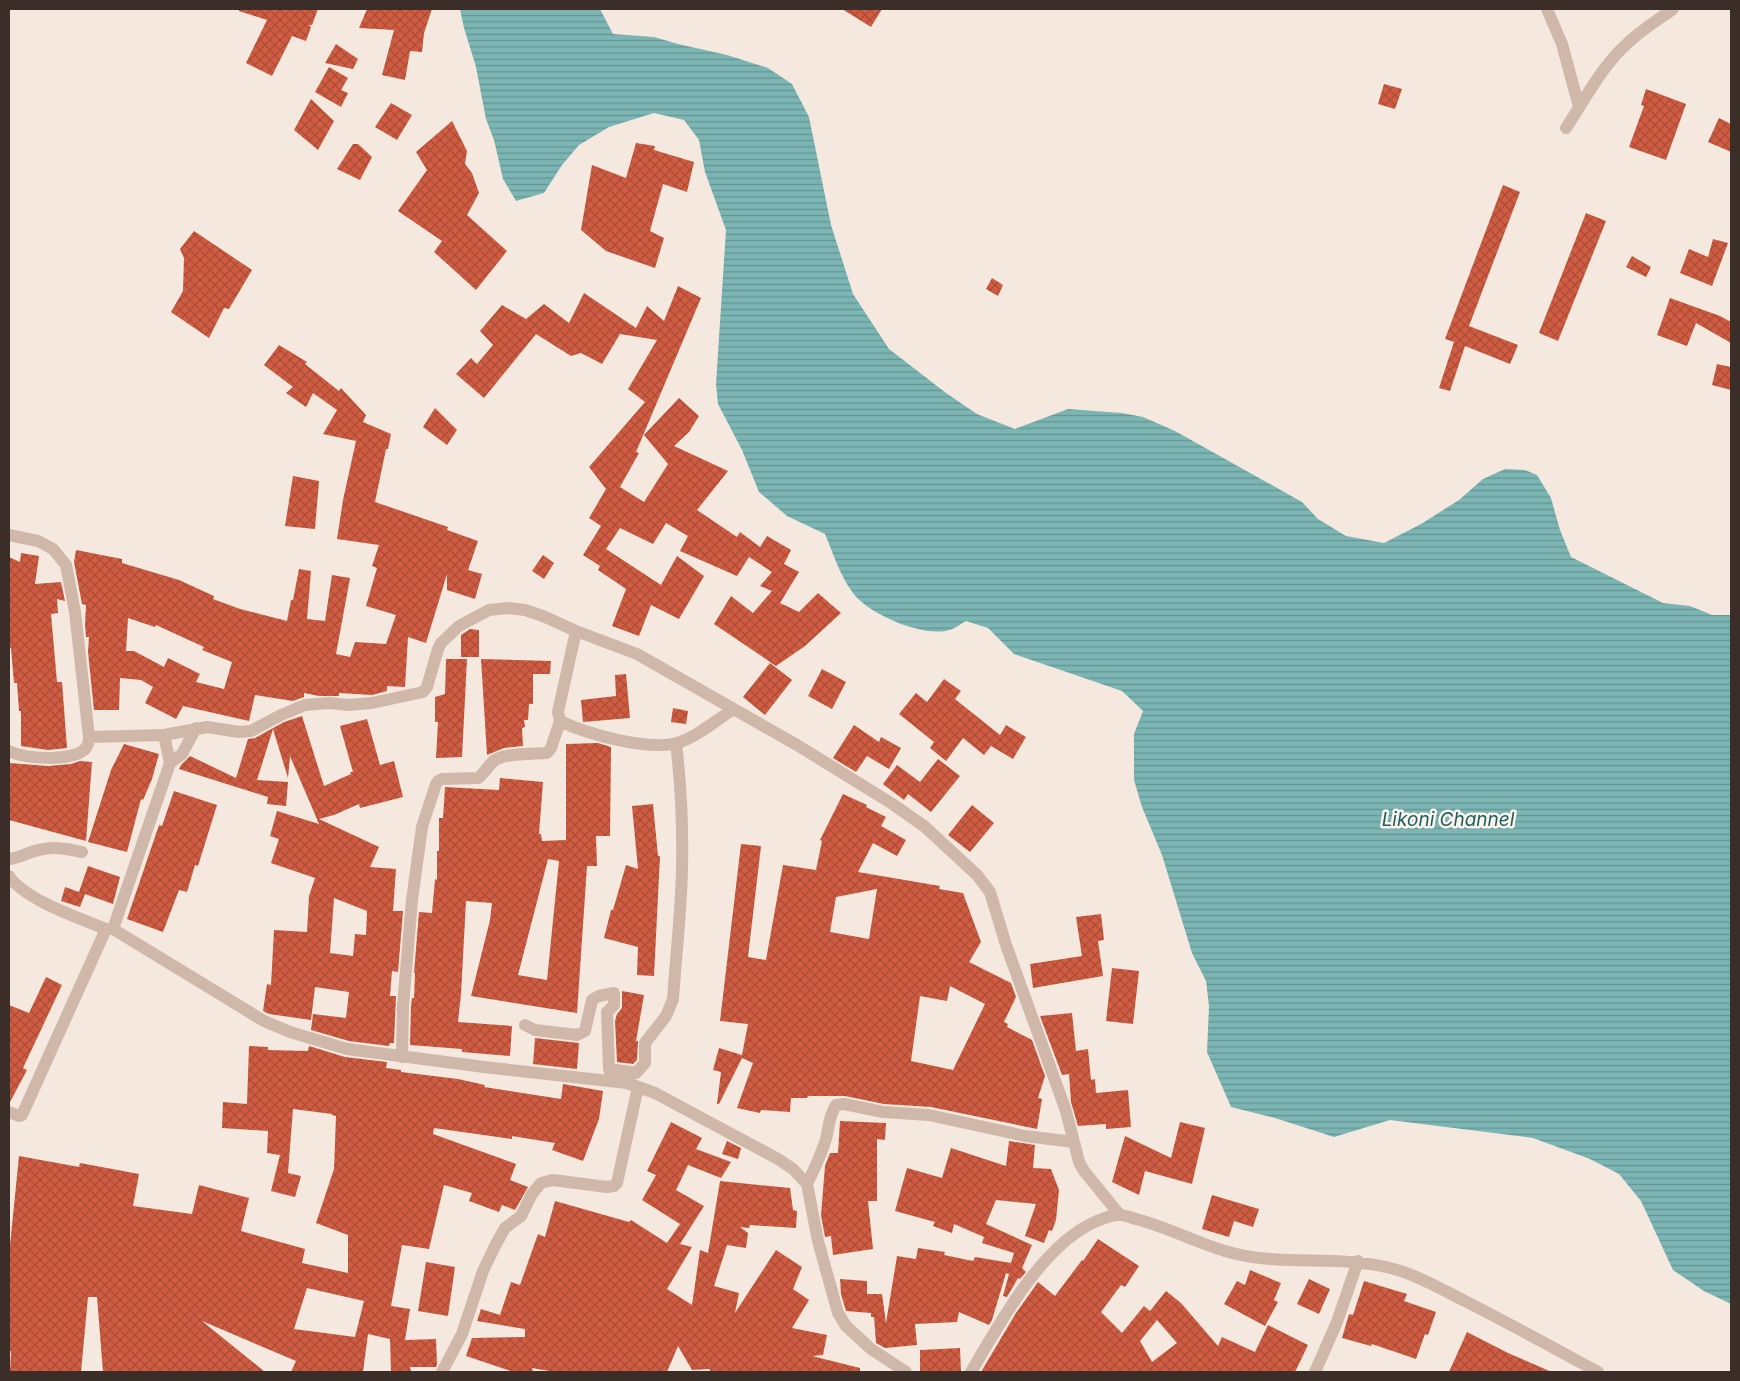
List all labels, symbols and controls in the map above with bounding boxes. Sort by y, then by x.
water label: Likoni Channel [1382,808,1515,831]

